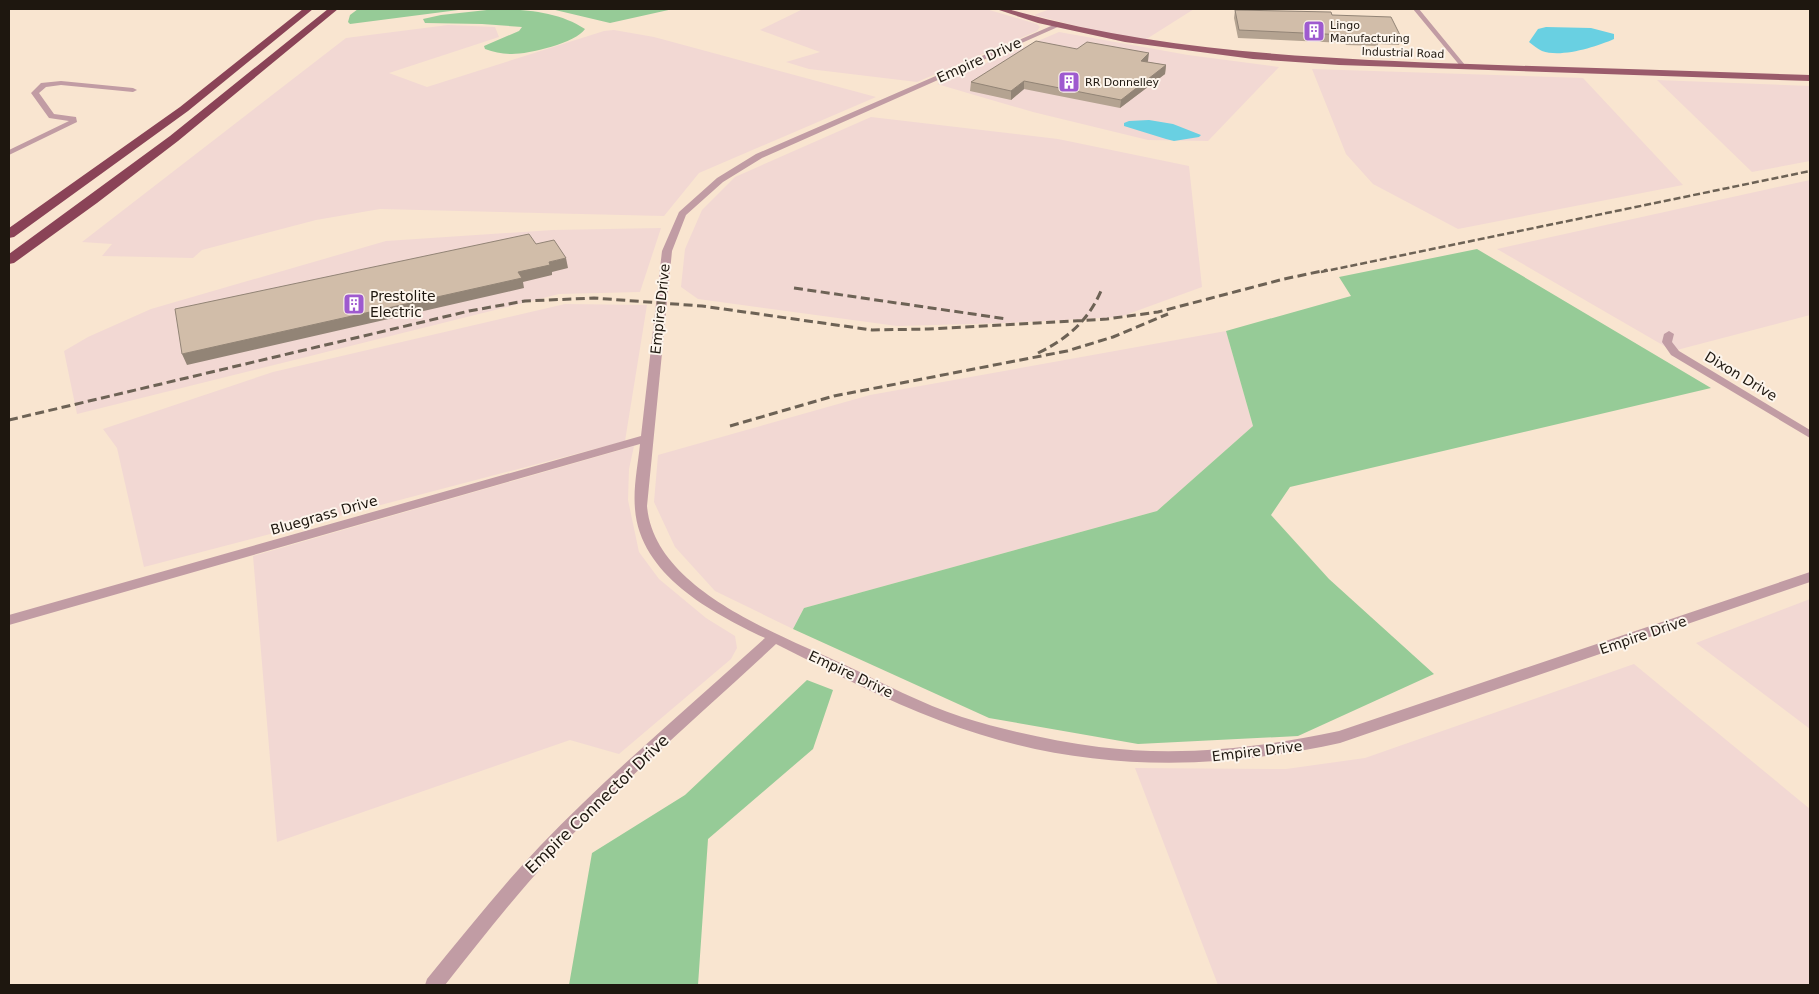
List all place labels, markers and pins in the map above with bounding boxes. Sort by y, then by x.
building icon: Lingo Manufacturing [1302,19,1326,43]
place label: Lingo Manufacturing [1330,19,1410,45]
building icon: RR Donnelley [1057,70,1081,94]
place label: RR Donnelley [1085,76,1160,89]
place label: Prestolite Electric [370,288,436,320]
building icon: Prestolite Electric [342,292,366,316]

